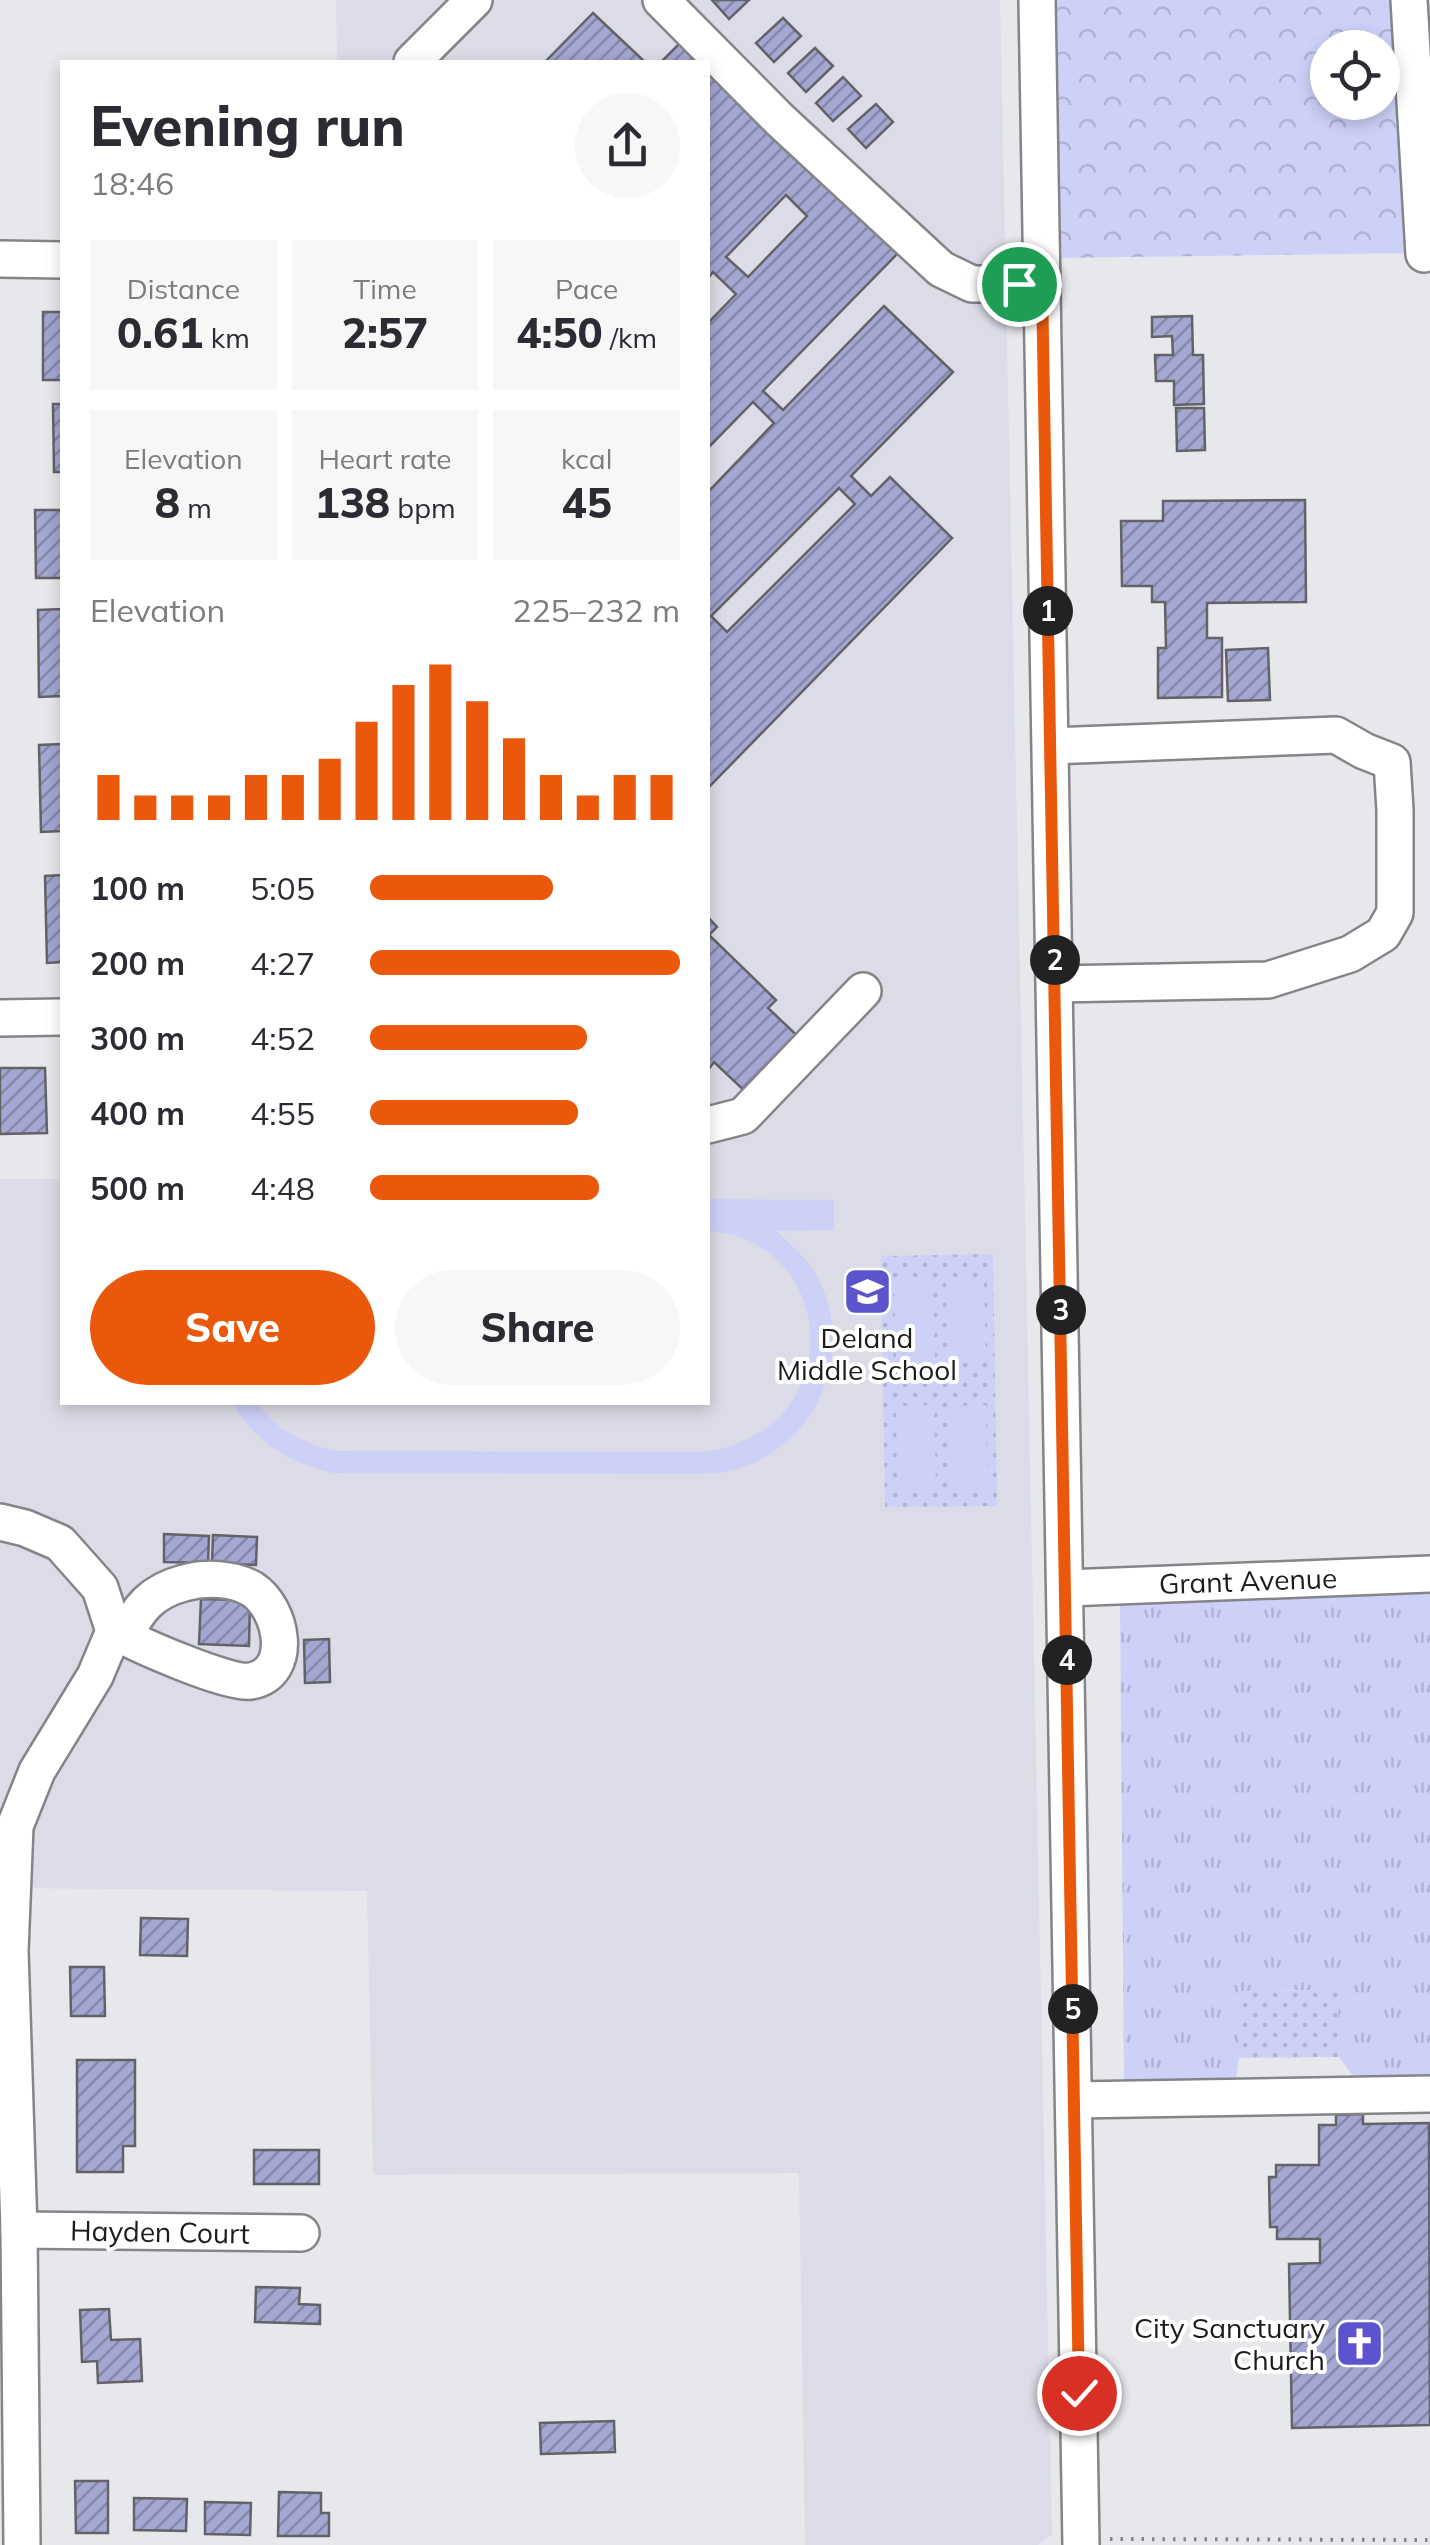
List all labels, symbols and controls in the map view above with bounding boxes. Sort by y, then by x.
map controls [1310,30,1400,120]
button: locate [1310,30,1400,120]
text: Evening run [90,91,405,160]
button: share [575,93,680,198]
text: 18:46 [90,163,174,203]
pin [977,242,1062,327]
icon: arrive [992,257,1047,312]
text: Distance [127,271,240,306]
text: Time [353,271,417,306]
text: Pace [555,271,618,306]
text: 0.61 [117,306,203,359]
text: 2:57 [342,306,428,359]
text: 4:50 [516,306,603,359]
text: km [203,320,250,355]
text: /km [603,320,657,355]
text: Elevation [124,441,243,476]
text: Heart rate [318,441,452,476]
text: kcal [561,441,612,476]
text: 8 [155,476,180,529]
text: 138 [314,476,390,529]
text: 45 [561,476,612,529]
text: m [180,490,212,525]
text: bpm [390,490,456,525]
pin: 1 [1023,586,1073,636]
text: Elevation [90,590,225,630]
text: 225–232 m [512,590,680,630]
text: 1 [1040,593,1056,628]
text: 100 m [90,868,185,908]
text: 5:05 [250,868,315,908]
pin: 2 [1030,935,1080,985]
text: 2 [1047,942,1063,977]
text: 200 m [90,943,185,983]
text: 4:27 [250,943,315,983]
text: 300 m [90,1018,185,1058]
text: 4:52 [250,1018,315,1058]
text: 400 m [90,1093,185,1133]
text: 4:55 [250,1093,315,1133]
text: 500 m [90,1168,185,1208]
text: 4:48 [250,1168,315,1208]
school or university icon: Deland Middle School [841,1265,893,1317]
button: Save [90,1270,375,1385]
button: Share [395,1270,680,1385]
pin: 3 [1036,1285,1086,1335]
text: 3 [1053,1292,1069,1327]
place label: Deland Middle School [777,1320,957,1387]
street label: Grant Avenue [1158,1560,1338,1601]
pin: 4 [1042,1635,1092,1685]
text: 4 [1059,1642,1075,1677]
pin: 5 [1048,1984,1098,2034]
text: 5 [1065,1991,1081,2026]
street label: Hayden Court [70,2212,250,2251]
place label: City Sanctuary Church [1134,2310,1325,2377]
church icon: City Sanctuary Church [1334,2318,1386,2370]
pin [1037,2351,1122,2436]
icon: check [1052,2366,1107,2421]

